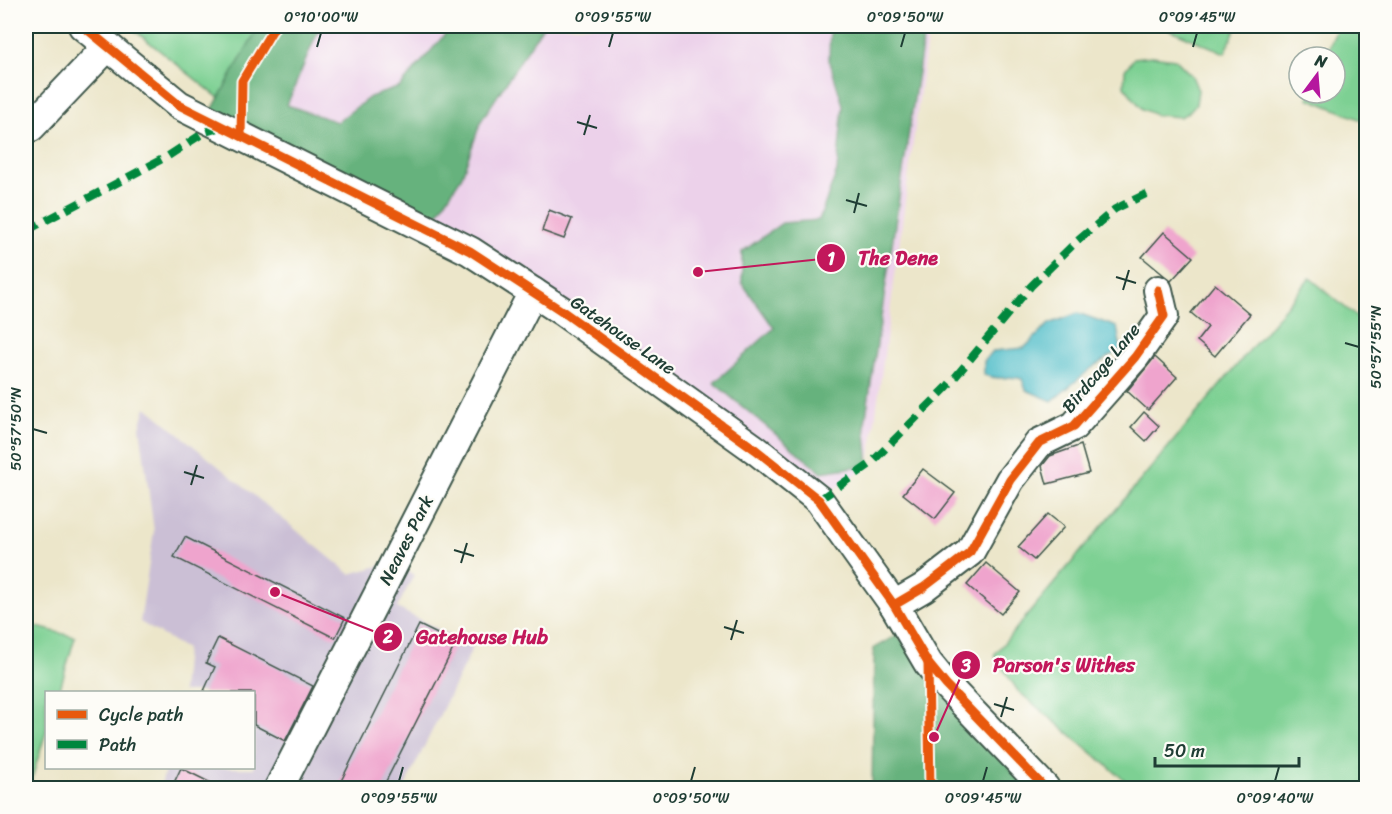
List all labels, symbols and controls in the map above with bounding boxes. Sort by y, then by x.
text: 0°10'00"W [284,4,359,30]
text: 0°09'55"W [575,4,652,30]
text: 0°09'50"W [867,4,944,30]
text: 0°09'45"W [1159,4,1236,30]
north arrow [1287,45,1347,105]
text: N [1311,45,1331,77]
callout: The Dene [816,239,950,277]
text: The Dene [858,241,938,276]
text: 1 [827,243,835,275]
street label: Gatehouse Lane [563,287,683,383]
text: 50°57'55"N [1363,305,1389,389]
street label: Birdcage Lane [1053,316,1149,420]
text: 50°57'50"N [3,387,29,471]
street label: Neaves Park [370,489,443,591]
callout: Gatehouse Hub [373,618,560,656]
text: Gatehouse Hub [415,620,548,655]
text: 2 [382,621,394,653]
callout: Parson's Withes [951,646,1147,684]
text: Parson's Withes [993,648,1136,683]
text: 3 [960,650,971,682]
legend [45,691,255,769]
text: Cycle path [99,699,183,731]
text: Path [99,729,136,761]
scale bar [1155,730,1299,768]
text: 50 m [1164,735,1205,767]
text: 0°09'55"W [361,785,438,811]
text: 0°09'50"W [653,785,730,811]
text: 0°09'45"W [945,785,1022,811]
text: 0°09'40"W [1237,785,1314,811]

